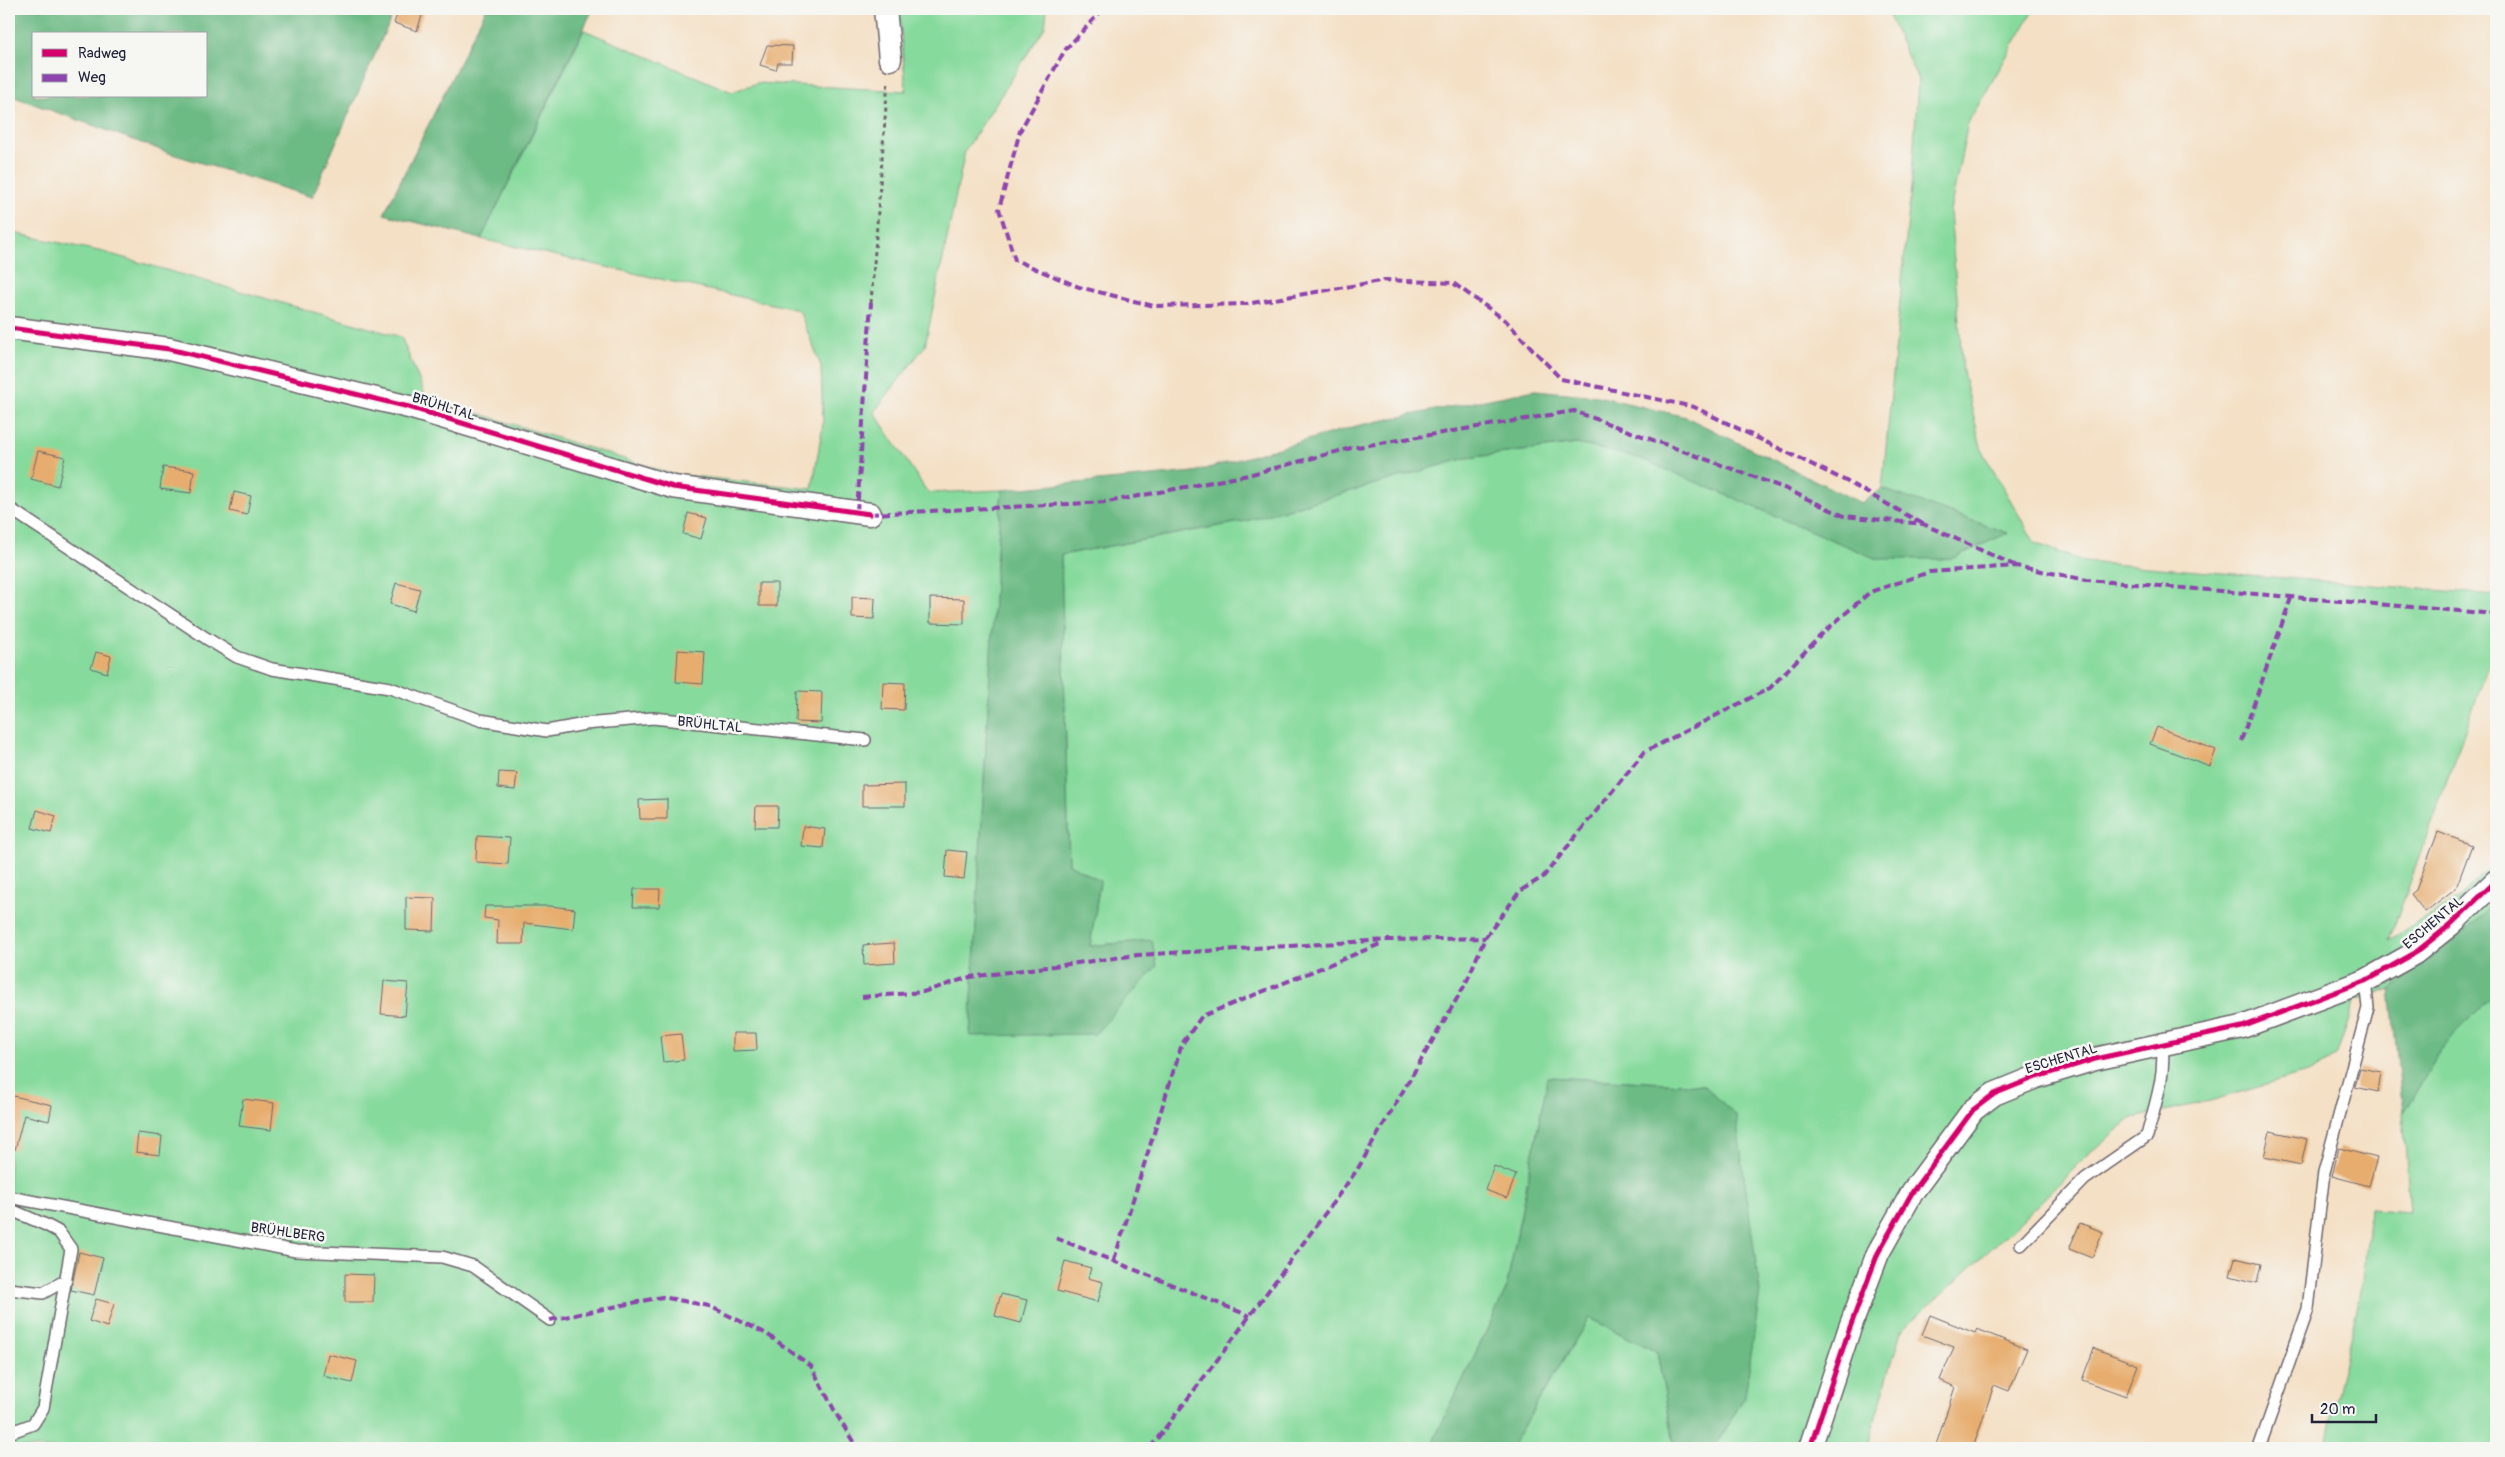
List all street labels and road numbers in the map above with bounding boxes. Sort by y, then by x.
street label: BRÜHLTAL [410,389,478,424]
street label: BRÜHLTAL [676,713,744,736]
street label: ESCHENTAL [2399,892,2467,953]
street label: ESCHENTAL [2023,1039,2099,1077]
street label: BRÜHLBERG [250,1219,326,1246]

